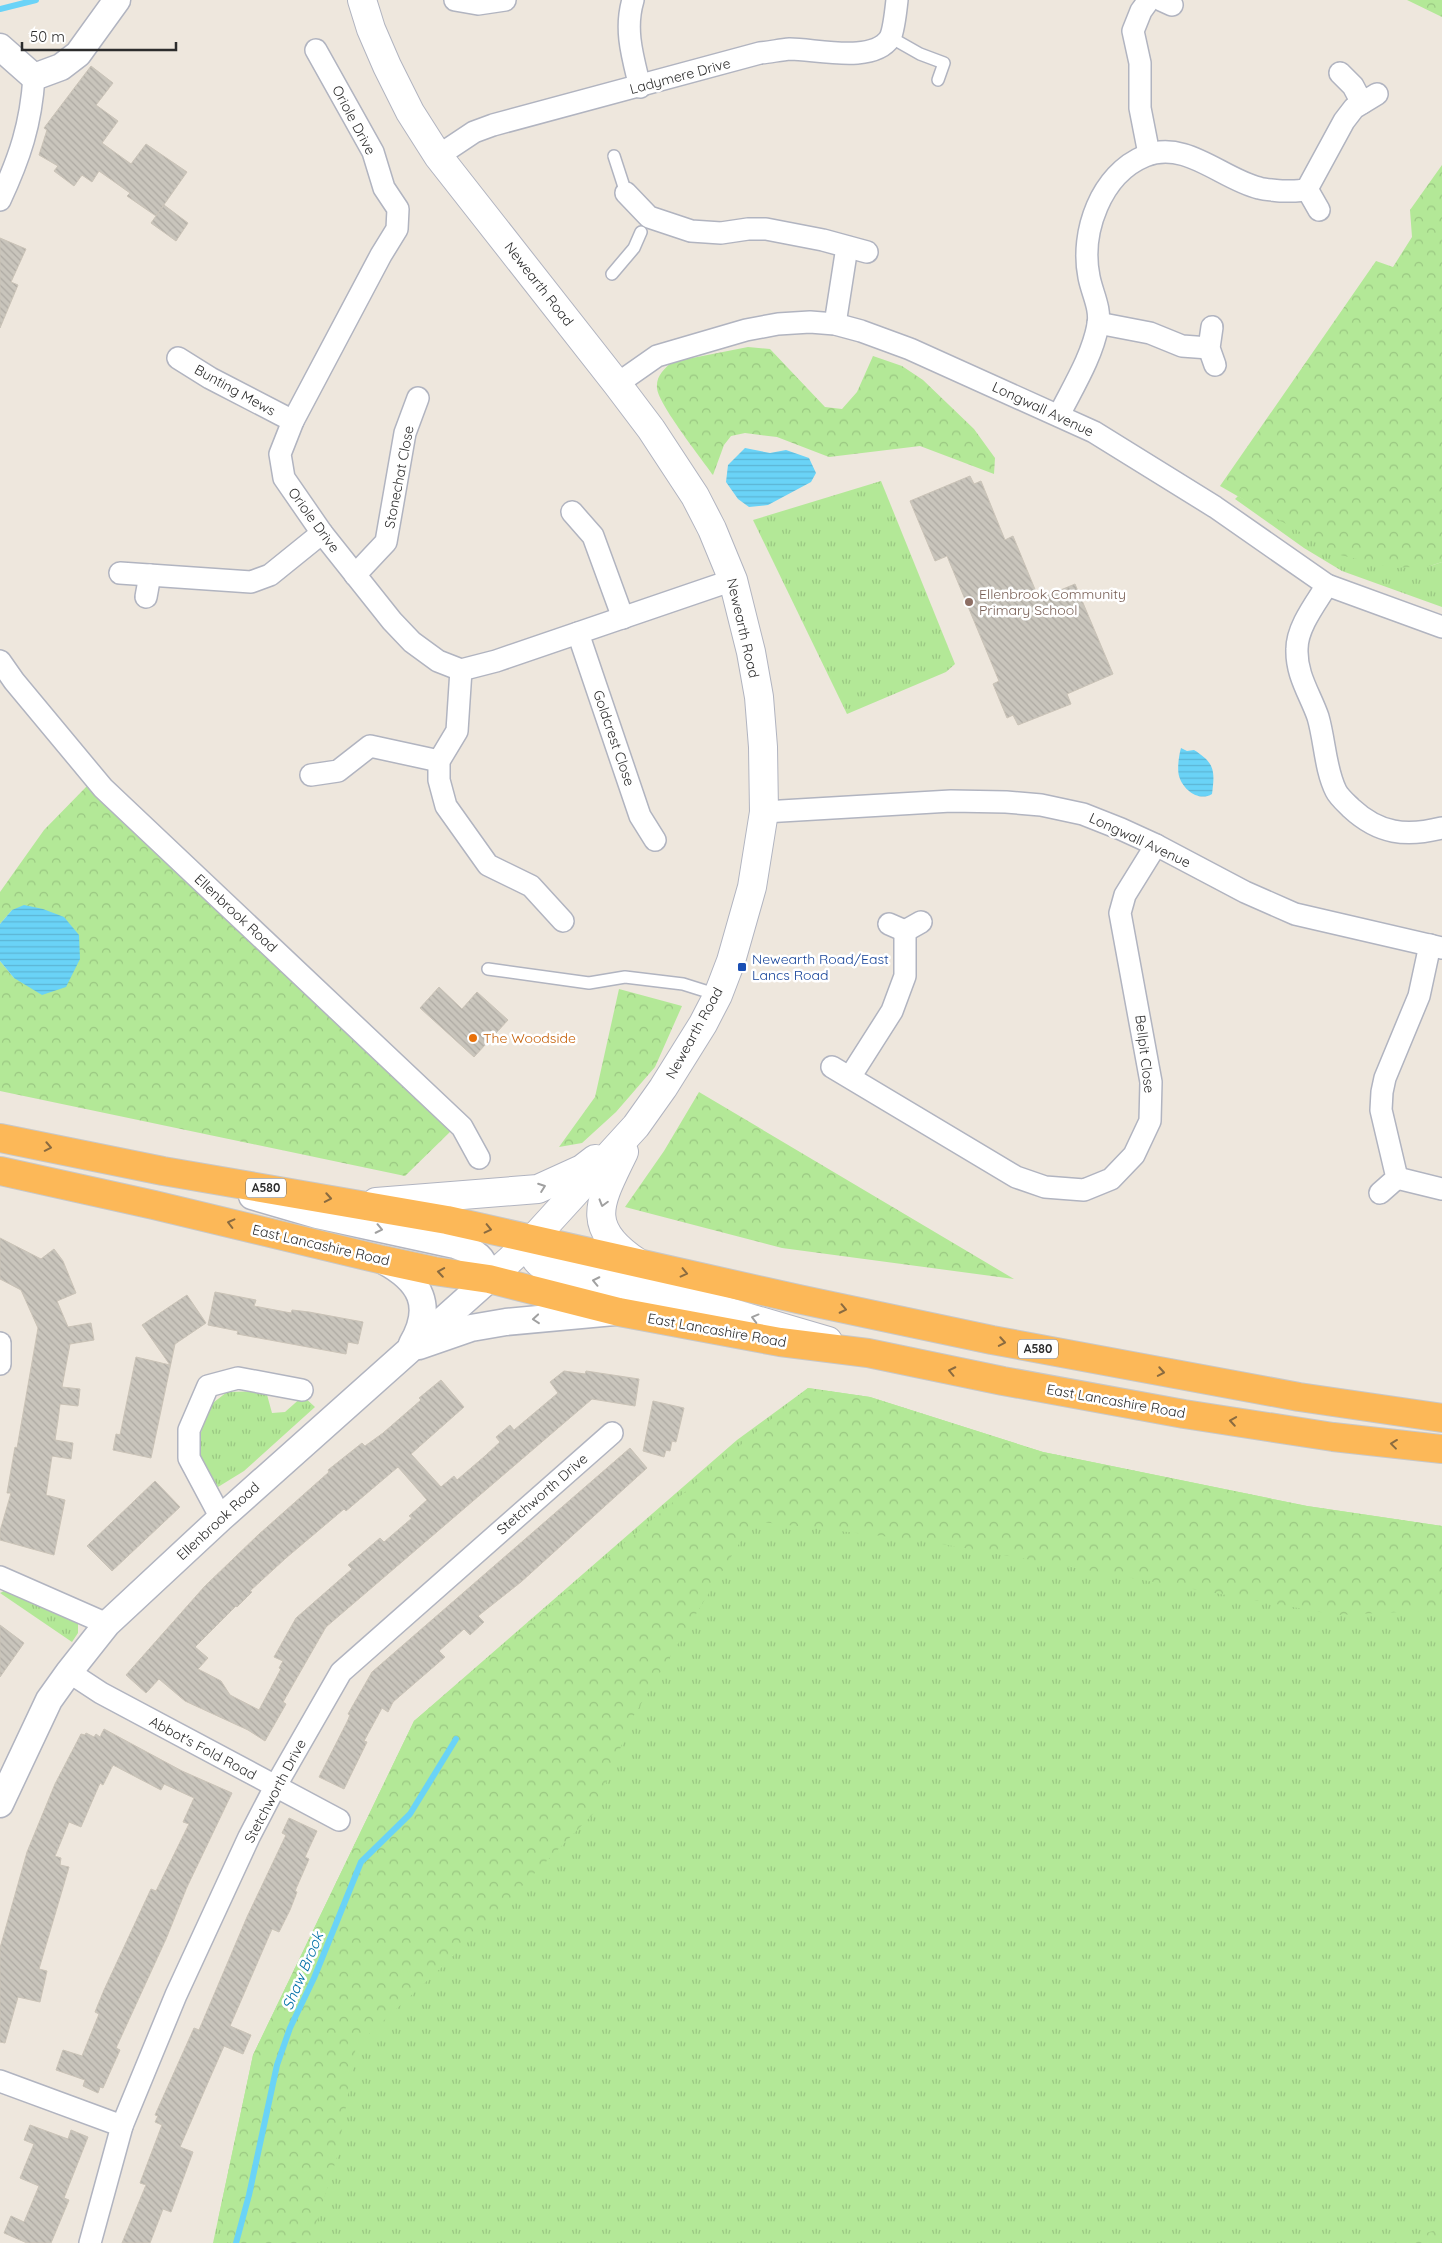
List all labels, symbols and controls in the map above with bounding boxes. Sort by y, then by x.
scale bar [22,20,176,52]
text: 50 m [30,27,65,46]
street label: Ladymere Drive [628,54,732,98]
street label: Oriole Drive [328,82,380,158]
street label: Newearth Road [501,238,577,330]
street label: Bunting Mews [191,360,279,420]
street label: Longwall Avenue [989,378,1097,440]
street label: Stonechat Close [380,424,418,530]
street label: Oriole Drive [284,484,344,556]
street label: Newearth Road [723,576,763,680]
place label: Ellenbrook Community Primary School [979,585,1126,619]
marker: Ellenbrook Community Primary School [963,596,975,608]
street label: Goldcrest Close [589,688,639,788]
street label: Longwall Avenue [1086,809,1194,871]
street label: Ellenbrook Road [191,870,281,956]
place label: Newearth Road/East Lancs Road [752,950,889,984]
marker: Newearth Road/East Lancs Road [736,961,748,973]
street label: Newearth Road [661,984,727,1082]
street label: Bellpit Close [1131,1014,1159,1094]
place label: The Woodside [483,1029,576,1047]
marker: The Woodside [467,1032,479,1044]
one-way arrow [43,1142,52,1152]
road number: A580 [246,1178,286,1198]
one-way arrow [537,1183,546,1193]
one-way arrow [324,1193,333,1203]
one-way arrow [598,1198,608,1206]
one-way arrow [228,1219,236,1229]
street label: East Lancashire Road [251,1220,391,1270]
one-way arrow [374,1223,383,1234]
one-way arrow [483,1224,491,1234]
one-way arrow [436,1267,444,1278]
one-way arrow [680,1267,689,1278]
one-way arrow [592,1277,601,1287]
one-way arrow [838,1303,847,1314]
street label: East Lancashire Road [646,1309,788,1351]
one-way arrow [532,1313,540,1324]
one-way arrow [750,1313,759,1324]
one-way arrow [997,1337,1006,1347]
road number: A580 [1018,1340,1058,1358]
one-way arrow [948,1366,957,1376]
one-way arrow [1157,1366,1166,1376]
street label: East Lancashire Road [1045,1380,1187,1422]
one-way arrow [1228,1416,1236,1427]
one-way arrow [1389,1439,1397,1450]
street label: Stetchworth Drive [493,1449,591,1538]
street label: Ellenbrook Road [173,1478,263,1564]
street label: Abbot's Fold Road [146,1712,260,1784]
street label: Stetchworth Drive [240,1736,310,1846]
water label: Shaw Brook [278,1927,328,2013]

